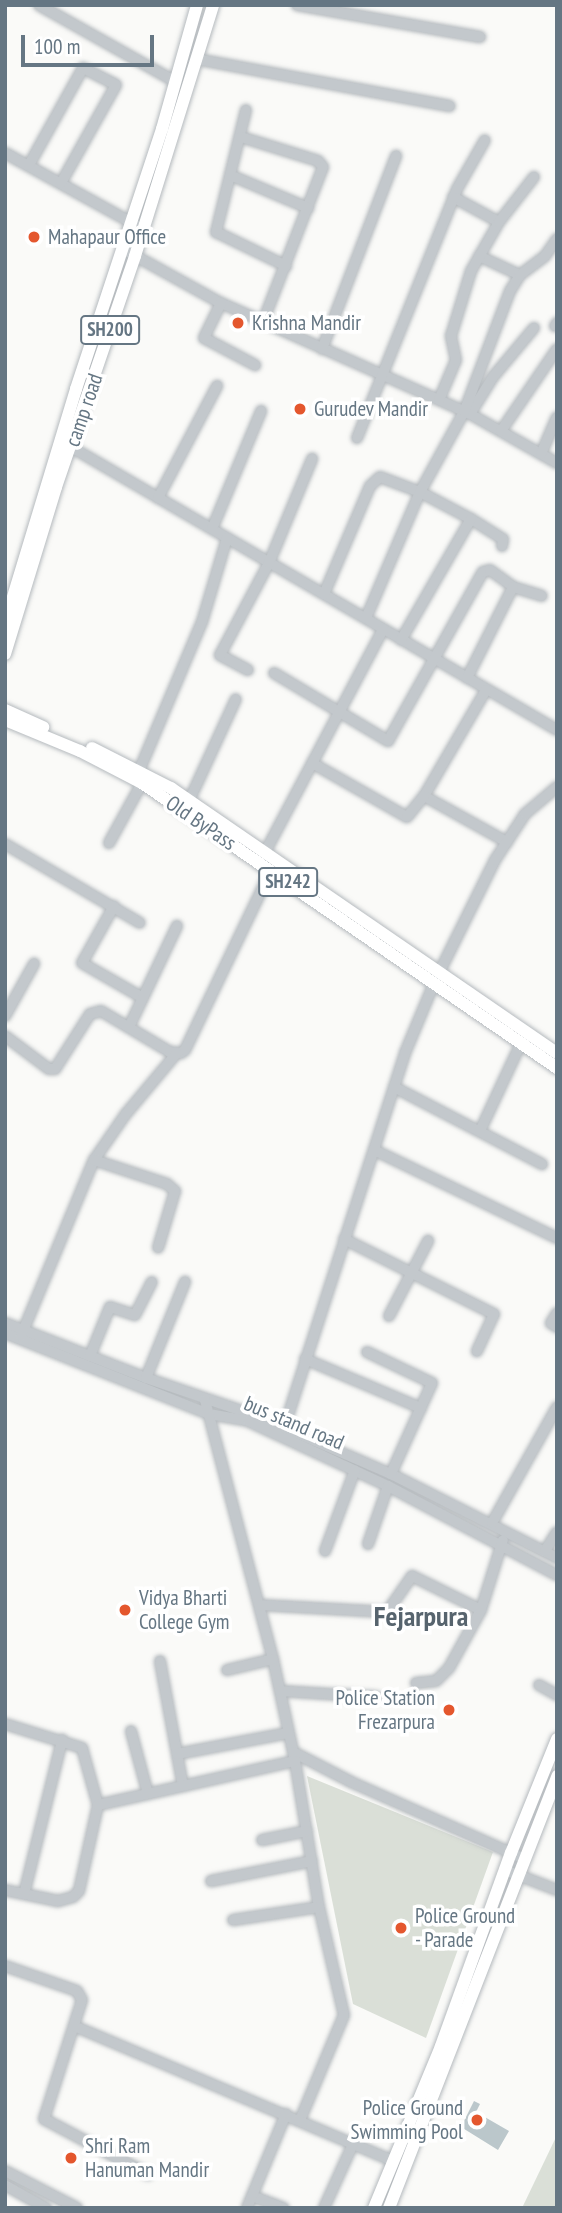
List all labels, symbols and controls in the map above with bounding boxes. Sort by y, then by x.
scale bar [24,21,158,65]
text: 100 m [34,33,80,60]
place label: Mahapaur Office [48,224,166,250]
marker: Mahapaur Office [26,229,42,245]
place label: Krishna Mandir [252,310,361,336]
road number: SH200 [78,314,142,346]
marker: Krishna Mandir [230,315,246,331]
street label: camp road [60,370,108,450]
place label: Gurudev Mandir [314,396,429,422]
marker: Gurudev Mandir [292,401,308,417]
street label: Old ByPass [161,790,241,856]
road number: SH242 [256,866,320,898]
street label: bus stand road [240,1391,348,1455]
place label: Vidya Bharti College Gym [139,1585,229,1635]
district label: Fejarpura [374,1599,468,1633]
marker: Vidya Bharti College Gym [117,1602,133,1618]
place label: Police Station Frezarpura [336,1685,435,1735]
marker: Police Station Frezarpura [441,1702,457,1718]
place label: Police Ground - Parade [415,1903,515,1953]
marker: Police Ground - Parade [393,1920,409,1936]
place label: Police Ground Swimming Pool [351,2095,463,2145]
marker: Police Ground Swimming Pool [469,2112,485,2128]
place label: Shri Ram Hanuman Mandir [85,2133,209,2183]
marker: Shri Ram Hanuman Mandir [63,2150,79,2166]

